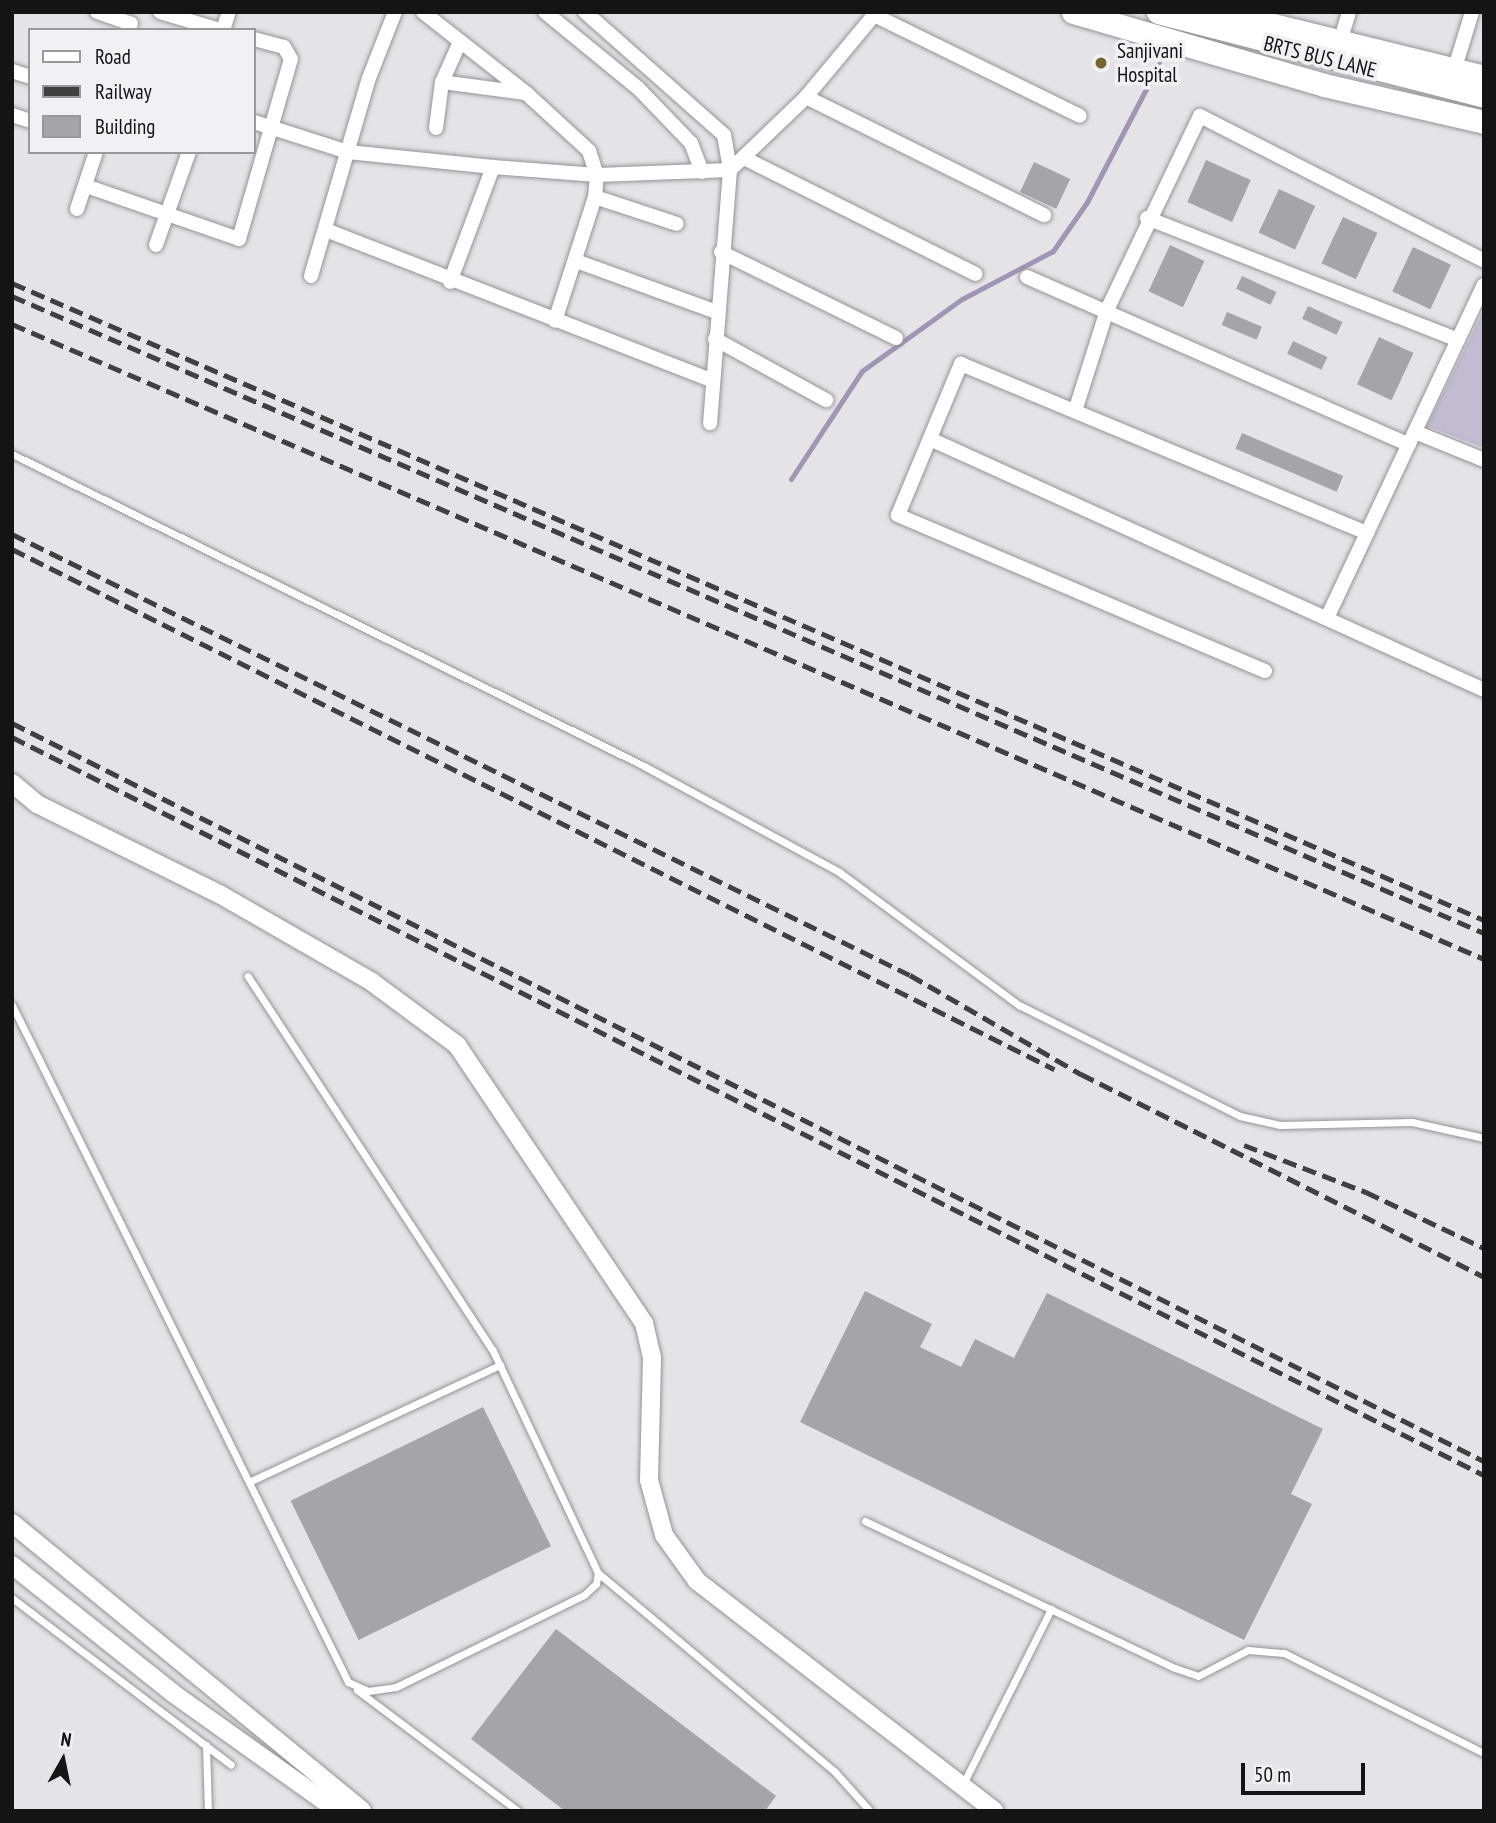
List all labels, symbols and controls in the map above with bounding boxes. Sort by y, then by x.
legend [28,28,256,154]
street label: BRTS BUS LANE [1261,31,1379,83]
place label: Sanjivani Hospital [1117,38,1183,88]
text: Road [95,43,131,70]
marker: Sanjivani Hospital [1091,53,1111,73]
text: Railway [95,78,152,105]
text: Building [95,113,155,140]
north arrow [28,1725,98,1795]
text: N [59,1727,73,1752]
scale bar [1244,1750,1368,1794]
text: 50 m [1254,1761,1291,1788]

